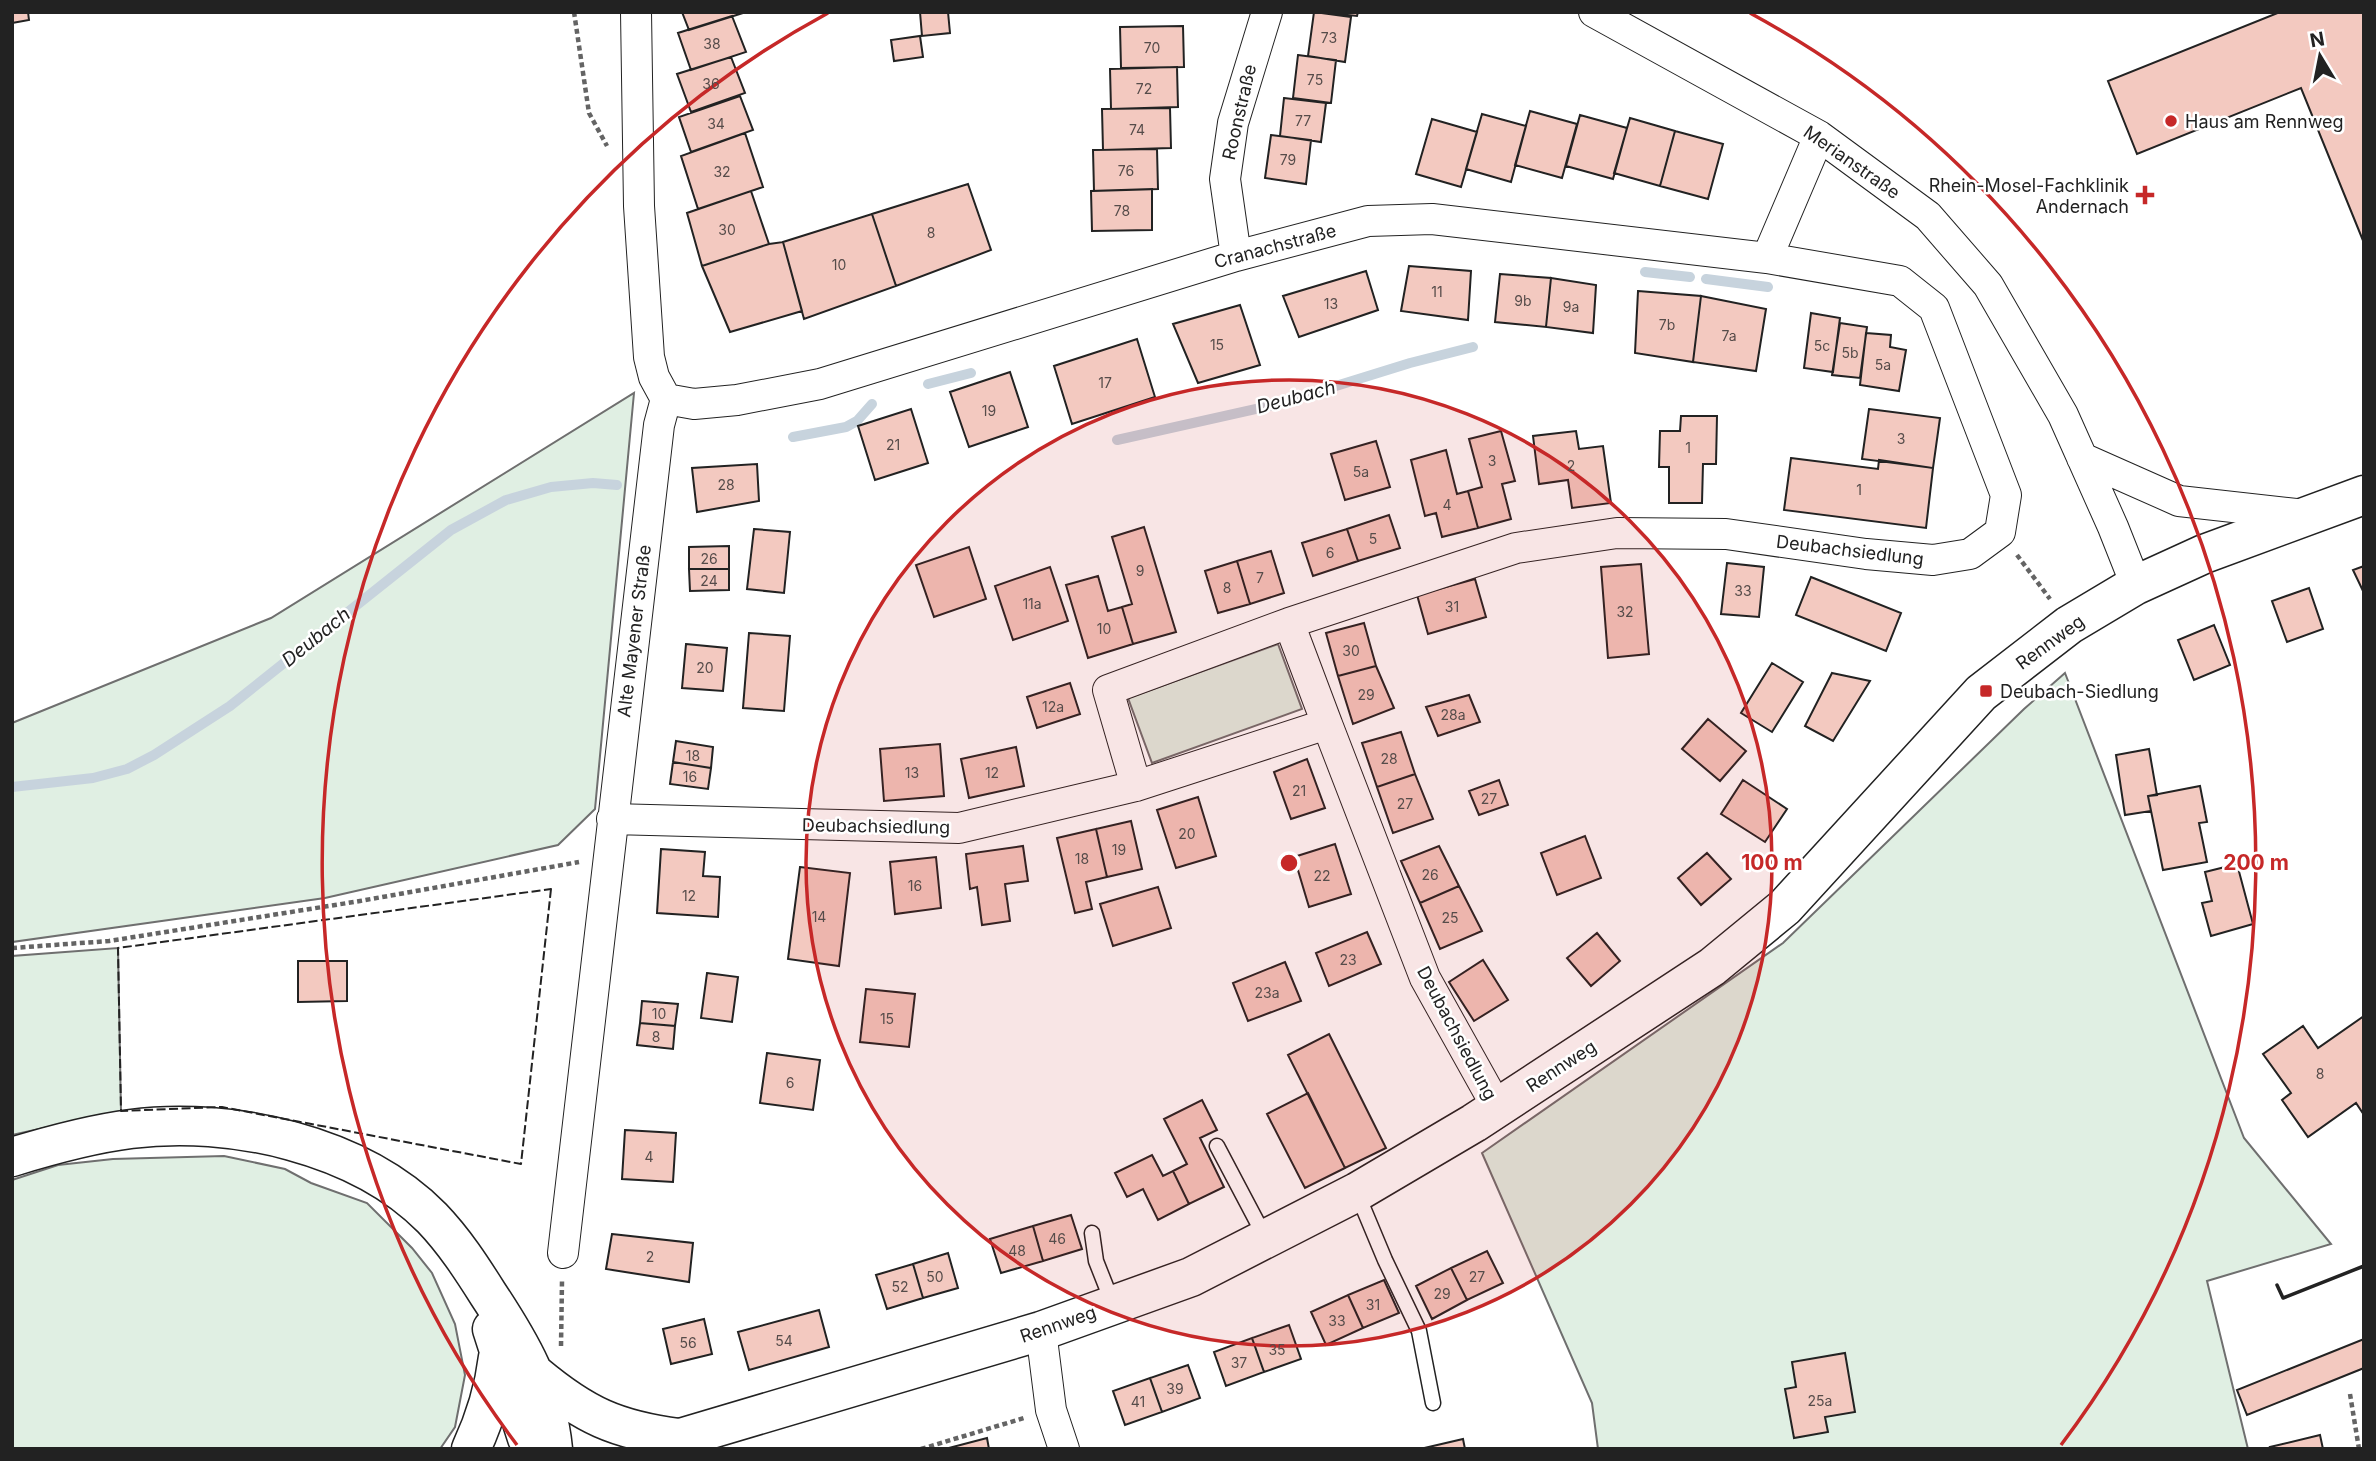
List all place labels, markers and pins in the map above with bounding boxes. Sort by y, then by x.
place label: Haus am Rennweg [2185,111,2344,132]
marker: Haus am Rennweg [2163,113,2179,129]
place label: Rhein-Mosel-Fachklinik Andernach [1929,175,2129,217]
marker: Rhein-Mosel-Fachklinik Andernach [2135,185,2155,205]
place label: Deubach-Siedlung [2000,681,2159,702]
marker: Deubach-Siedlung [1978,683,1994,699]
centre of rings [1277,851,1301,875]

